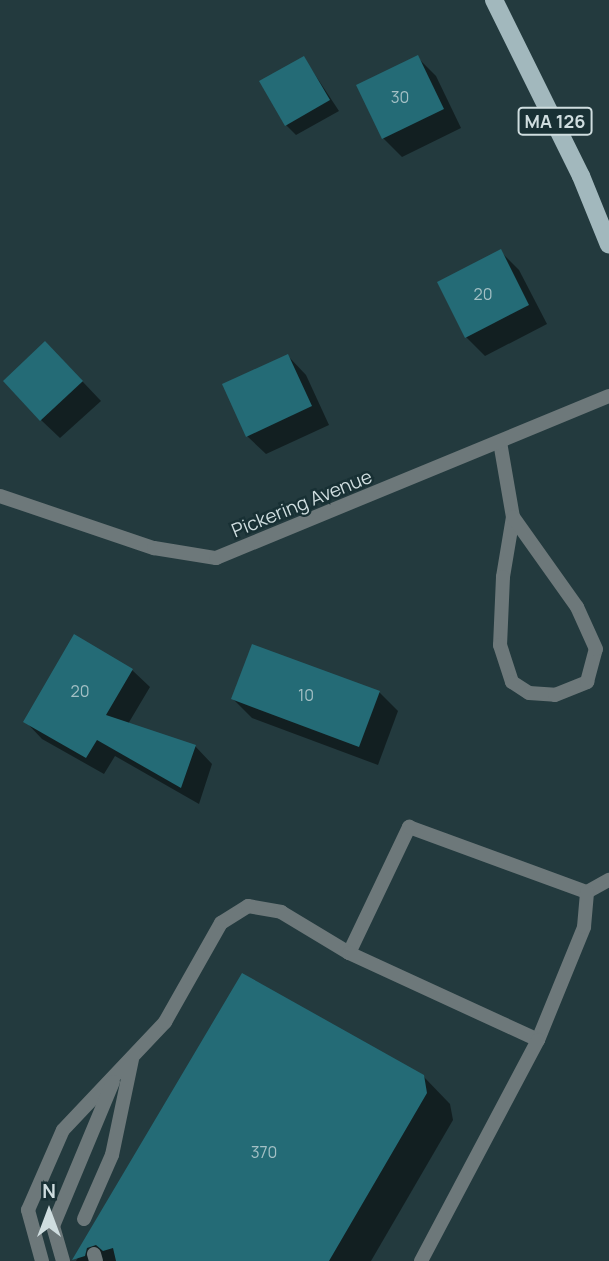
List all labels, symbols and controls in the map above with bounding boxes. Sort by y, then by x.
house number: 30 [391,87,409,107]
road number: MA 126 [516,106,594,136]
house number: 20 [474,284,492,304]
street label: Pickering Avenue [228,465,376,543]
house number: 20 [71,681,89,701]
house number: 10 [298,685,314,705]
house number: 370 [251,1142,277,1162]
north arrow [14,1177,84,1247]
text: N [42,1178,56,1204]

